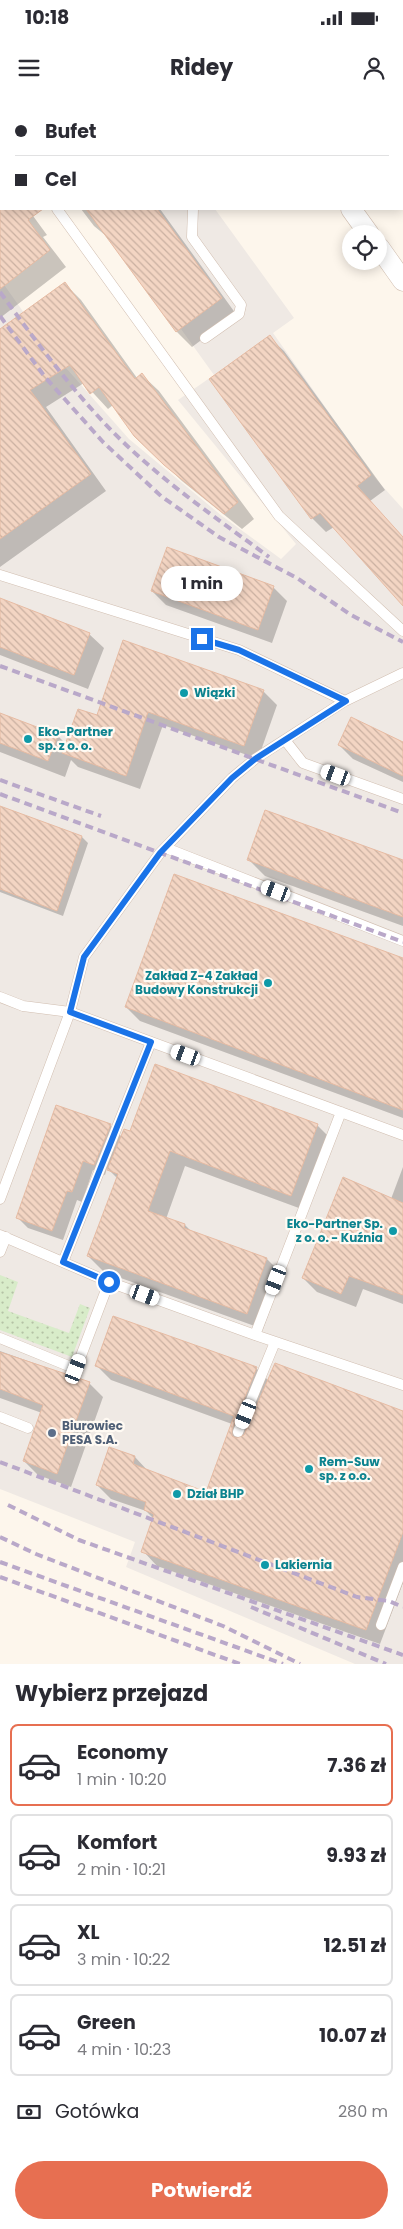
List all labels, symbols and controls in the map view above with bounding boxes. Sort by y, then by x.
text: 10:18 [25,4,69,31]
text: Ridey [170,52,233,83]
icon: menu [15,54,43,82]
icon: person [360,54,388,82]
text: Bufet [45,118,97,145]
text: Cel [45,166,77,193]
map controls [342,225,387,270]
button: locate [342,225,387,270]
callout: 1 min [161,566,243,602]
text: 1 min [181,572,223,595]
route end [191,628,213,650]
place label: Wiązki [194,684,235,701]
marker: Wiązki [178,687,190,699]
place label: Eko-Partner sp. z o. o. [38,723,113,754]
marker: Eko-Partner sp. z o. o. [22,733,34,745]
car [319,763,352,787]
car [259,879,292,903]
place label: Zakład Z-4 Zakład Budowy Konstrukcji [135,967,258,998]
marker: Zakład Z-4 Zakład Budowy Konstrukcji [262,977,274,989]
car [169,1043,202,1067]
place label: Eko-Partner Sp. z o. o. - Kuźnia [287,1215,383,1246]
marker: Eko-Partner Sp. z o. o. - Kuźnia [387,1225,399,1237]
car [263,1263,288,1297]
route start [98,1271,120,1293]
car [128,1283,161,1307]
car [63,1352,88,1386]
car [233,1397,258,1431]
place label: Biurowiec PESA S.A. [62,1417,123,1448]
marker: Biurowiec PESA S.A. [46,1427,58,1439]
place label: Rem-Suw sp. z o.o. [319,1453,380,1484]
marker: Rem-Suw sp. z o.o. [303,1463,315,1475]
place label: Dział BHP [187,1485,244,1502]
marker: Dział BHP [171,1488,183,1500]
place label: Lakiernia [275,1556,332,1573]
marker: Lakiernia [259,1559,271,1571]
text: Wybierz przejazd [15,1678,208,1709]
text: Economy [77,1739,168,1766]
icon: car [17,1743,62,1788]
text: 7.36 zł [327,1752,386,1779]
text: 1 min · 10:20 [77,1768,167,1791]
text: Komfort [77,1829,157,1856]
icon: car [17,1833,62,1878]
text: 9.93 zł [326,1842,386,1869]
text: 2 min · 10:21 [77,1858,166,1881]
text: XL [77,1919,100,1946]
icon: car [17,1923,62,1968]
text: 12.51 zł [324,1932,386,1959]
text: 3 min · 10:22 [77,1948,170,1971]
text: Green [77,2009,136,2036]
icon: car [17,2013,62,2058]
text: 10.07 zł [319,2022,386,2049]
text: 4 min · 10:23 [77,2038,171,2061]
icon: cash [15,2098,43,2126]
text: Gotówka [55,2098,139,2125]
text: 280 m [338,2100,388,2123]
button: Potwierdź [15,2161,388,2219]

